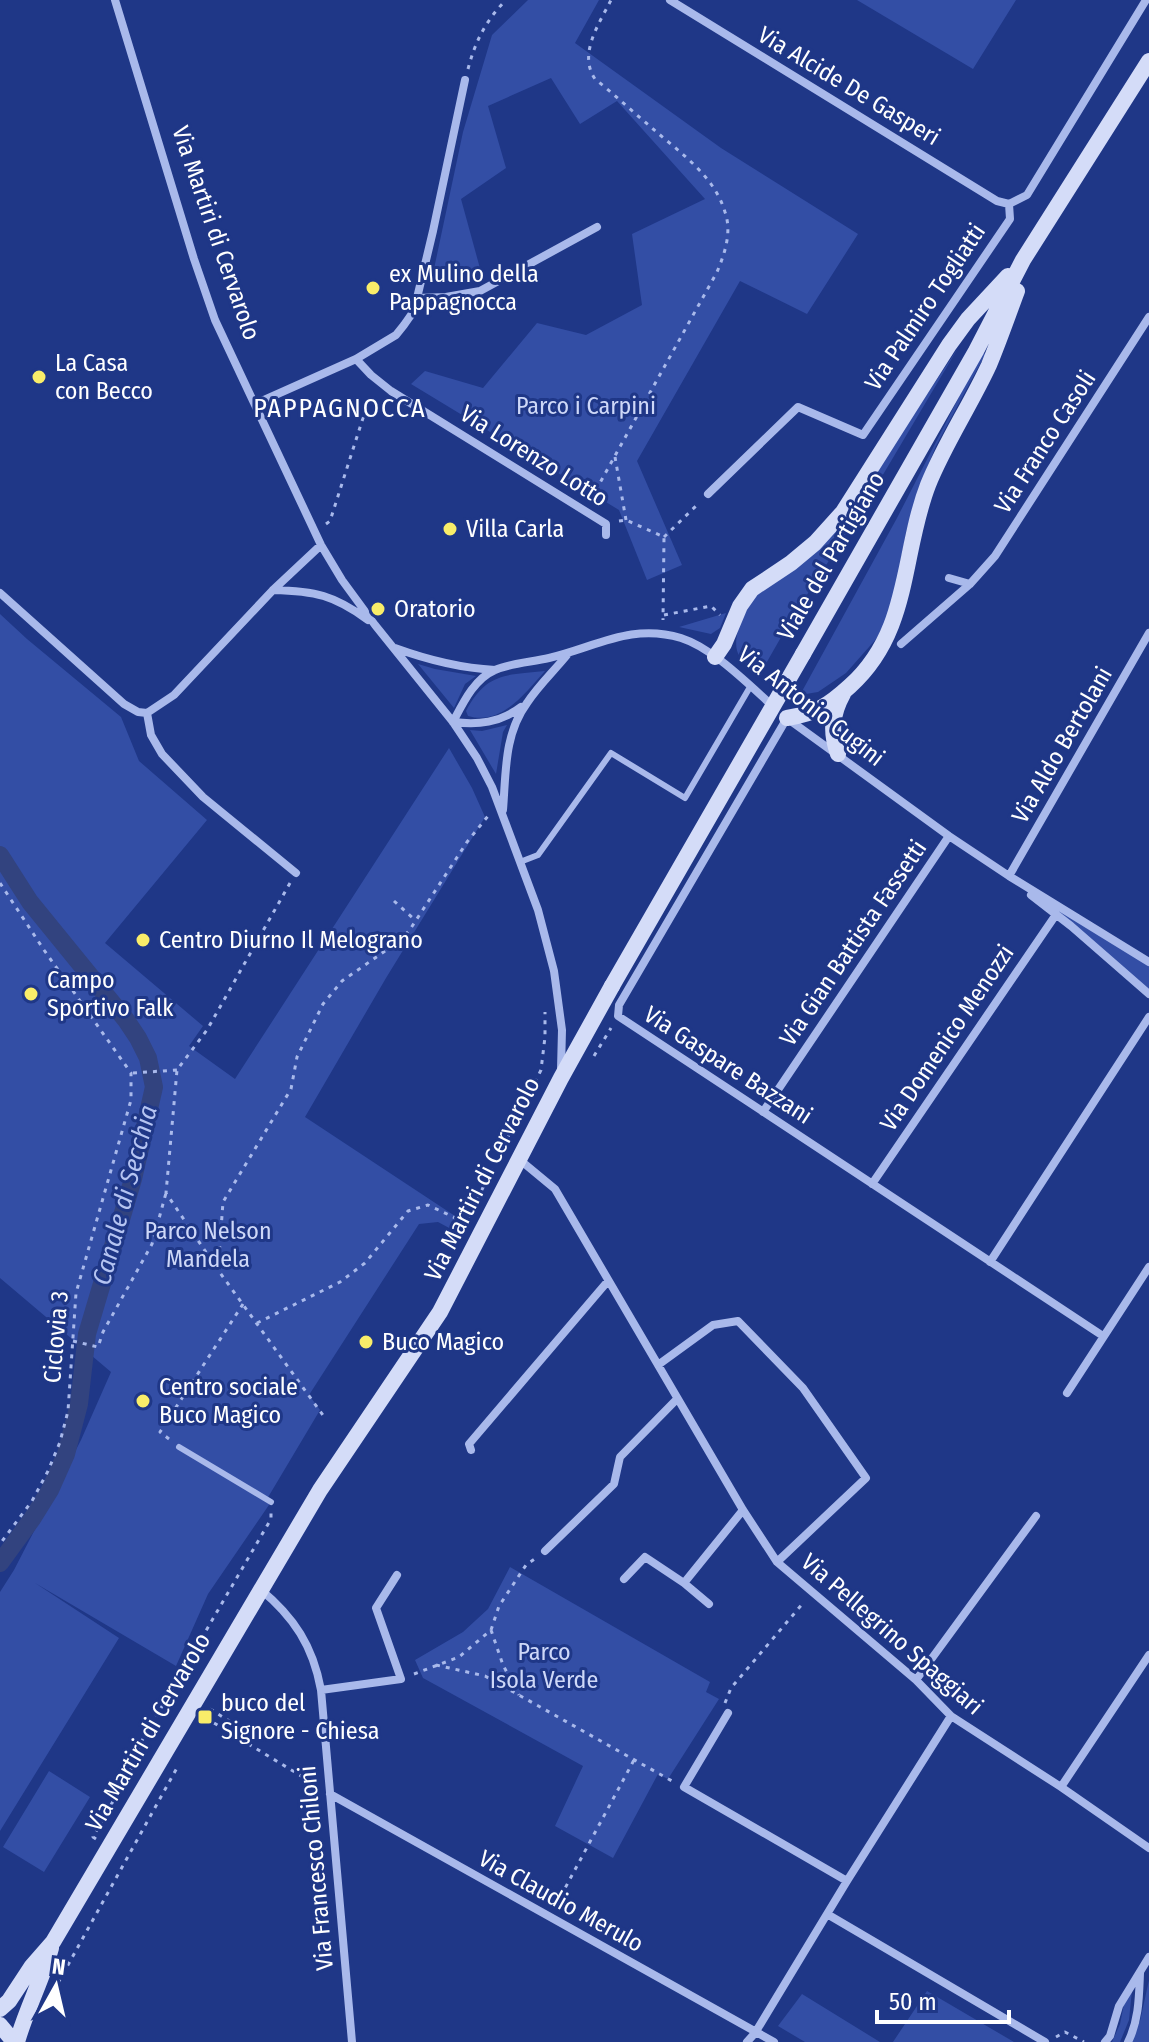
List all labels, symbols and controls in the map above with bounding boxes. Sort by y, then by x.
street label: Via Alcide De Gasperi [753,21,945,151]
street label: Via Martiri di Cervarolo [166,122,266,344]
street label: Via Palmiro Togliatti [859,218,991,396]
place label: ex Mulino della Pappagnocca [389,260,539,316]
marker: ex Mulino della Pappagnocca [364,279,382,297]
place label: La Casa con Becco [55,349,153,405]
street label: Via Franco Casoli [989,365,1101,519]
marker: La Casa con Becco [30,368,48,386]
park label: Parco i Carpini [516,392,656,420]
district label: PAPPAGNOCCA [253,393,427,424]
street label: Via Lorenzo Lotto [455,399,613,513]
street label: Viale del Partigiano [771,467,891,645]
place label: Villa Carla [466,515,564,543]
marker: Villa Carla [441,520,459,538]
place label: Oratorio [394,595,476,623]
marker: Oratorio [369,600,387,618]
street label: Via Antonio Cugini [732,640,890,772]
street label: Via Aldo Bertolani [1006,662,1118,828]
street label: Via Gian Battista Fassetti [774,835,932,1051]
place label: Centro Diurno Il Melograno [159,926,423,954]
marker: Centro Diurno Il Melograno [134,931,152,949]
street label: Via Domenico Menozzi [874,940,1020,1136]
place label: Campo Sportivo Falk [47,966,174,1022]
marker: Campo Sportivo Falk [22,985,40,1003]
street label: Via Gaspare Bazzani [639,1000,817,1130]
street label: Via Martiri di Cervarolo [419,1073,545,1285]
water label: Canale di Secchia [86,1102,164,1288]
park label: Parco Nelson Mandela [144,1217,272,1273]
street label: Ciclovia 3 [38,1290,74,1384]
place label: Buco Magico [382,1328,504,1356]
marker: Buco Magico [357,1333,375,1351]
place label: Centro sociale Buco Magico [159,1373,298,1429]
marker: Centro sociale Buco Magico [134,1392,152,1410]
street label: Via Pellegrino Spaggiari [796,1548,988,1720]
street label: Via Martiri di Cervarolo [80,1628,216,1836]
park label: Parco Isola Verde [490,1638,598,1694]
place label: buco del Signore - Chiesa [221,1689,380,1745]
marker: buco del Signore - Chiesa [196,1708,214,1726]
street label: Via Francesco Chiloni [293,1764,339,1972]
street label: Via Claudio Merulo [474,1844,648,1958]
north arrow [16,1946,96,2026]
text: N [50,1952,67,1981]
scale bar [877,1974,1009,2024]
text: 50 m [889,1988,937,2016]

